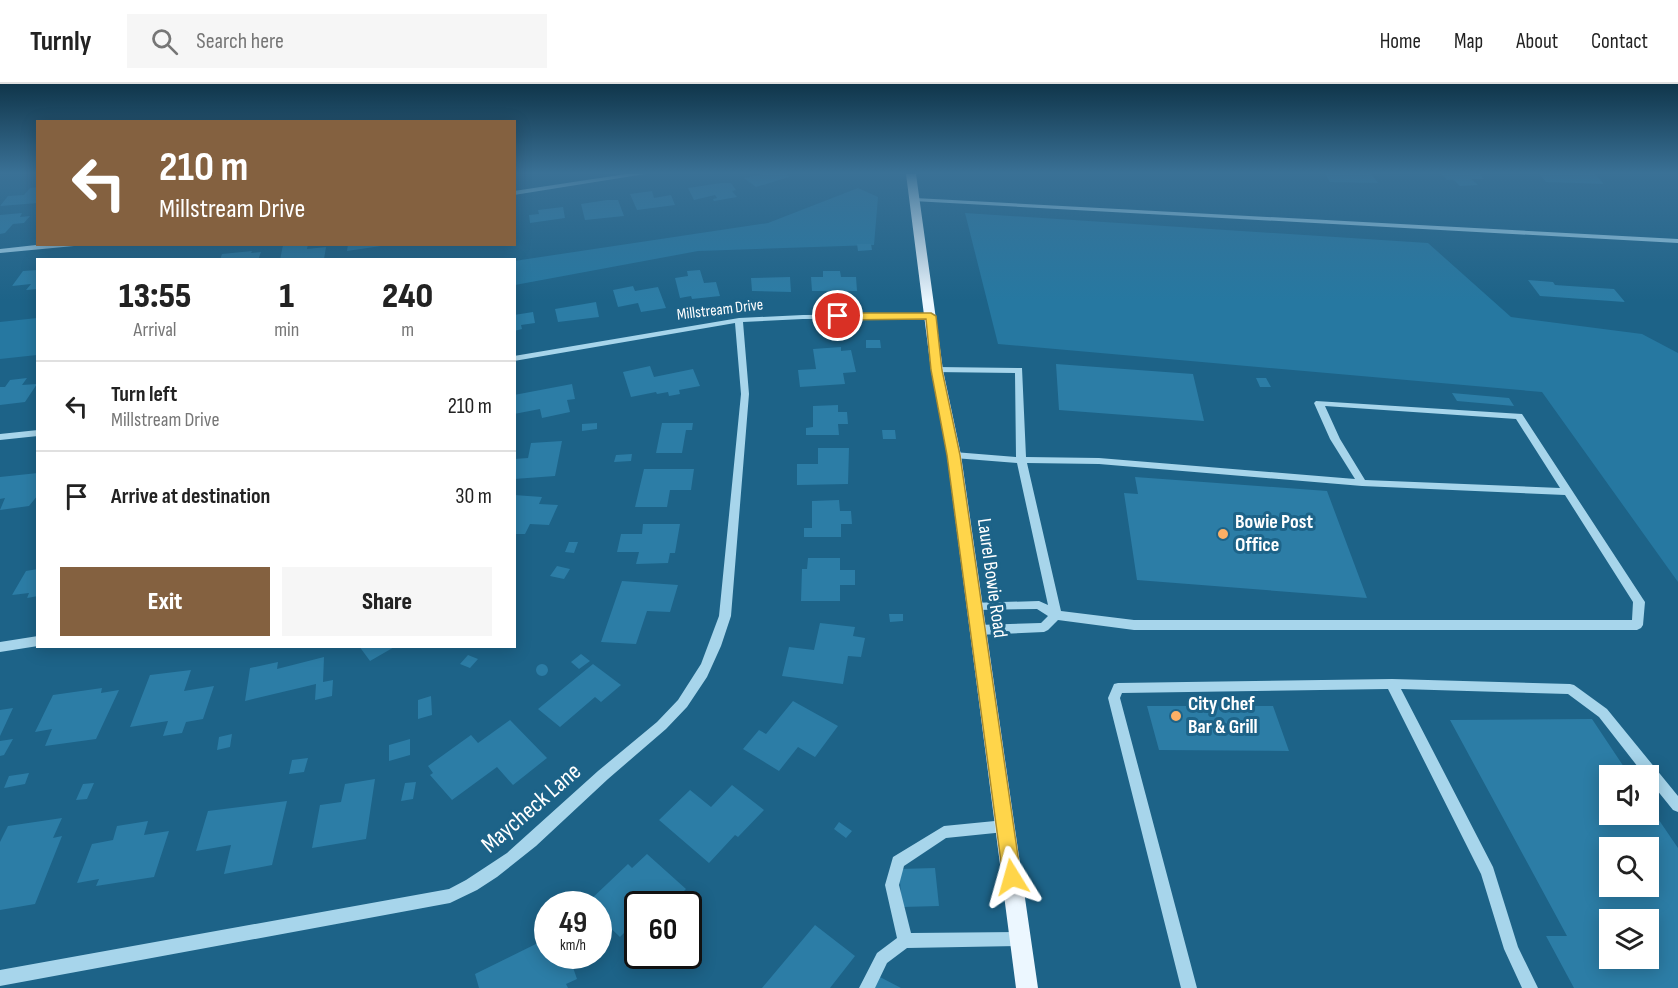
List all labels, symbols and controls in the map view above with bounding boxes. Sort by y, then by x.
search box [127,14,547,68]
text: Turnly [30,25,91,58]
icon: search [148,25,181,58]
text: Search here [196,28,284,55]
text: Home [1380,29,1421,54]
text: Map [1454,29,1483,54]
text: About [1516,29,1558,54]
text: Contact [1591,29,1648,54]
text: 210 m [159,142,248,193]
icon: left [60,144,138,222]
text: Millstream Drive [159,193,305,225]
text: 13:55 [119,275,191,318]
text: 1 [279,275,294,318]
text: 240 [382,275,433,318]
pin [812,290,863,341]
street label: Millstream Drive [676,295,764,325]
icon: arrive [821,299,854,332]
text: Arrival [134,318,177,342]
text: min [274,318,299,342]
text: m [401,318,414,342]
text: Turn left [111,381,177,408]
icon: left [60,390,93,423]
text: 210 m [448,393,492,420]
text: Millstream Drive [111,408,219,432]
icon: arrive [60,480,93,513]
text: Arrive at destination [111,483,270,510]
text: 30 m [455,483,492,510]
place label: Bowie Post Office [1235,510,1313,557]
street label: Laurel Bowie Road [972,517,1012,639]
marker: Bowie Post Office [1216,527,1230,541]
button: Exit [60,567,270,636]
button: Share [282,567,492,636]
place label: City Chef Bar & Grill [1188,692,1258,739]
marker: City Chef Bar & Grill [1169,709,1183,723]
street label: Maycheck Lane [475,757,587,859]
map controls [1599,765,1659,969]
button: sound [1599,765,1659,825]
button: search [1599,837,1659,897]
position arrow [980,845,1044,909]
speed limit sign: 60 [624,891,702,969]
text: 49 [559,905,587,941]
button: layers [1599,909,1659,969]
text: km/h [560,936,586,955]

